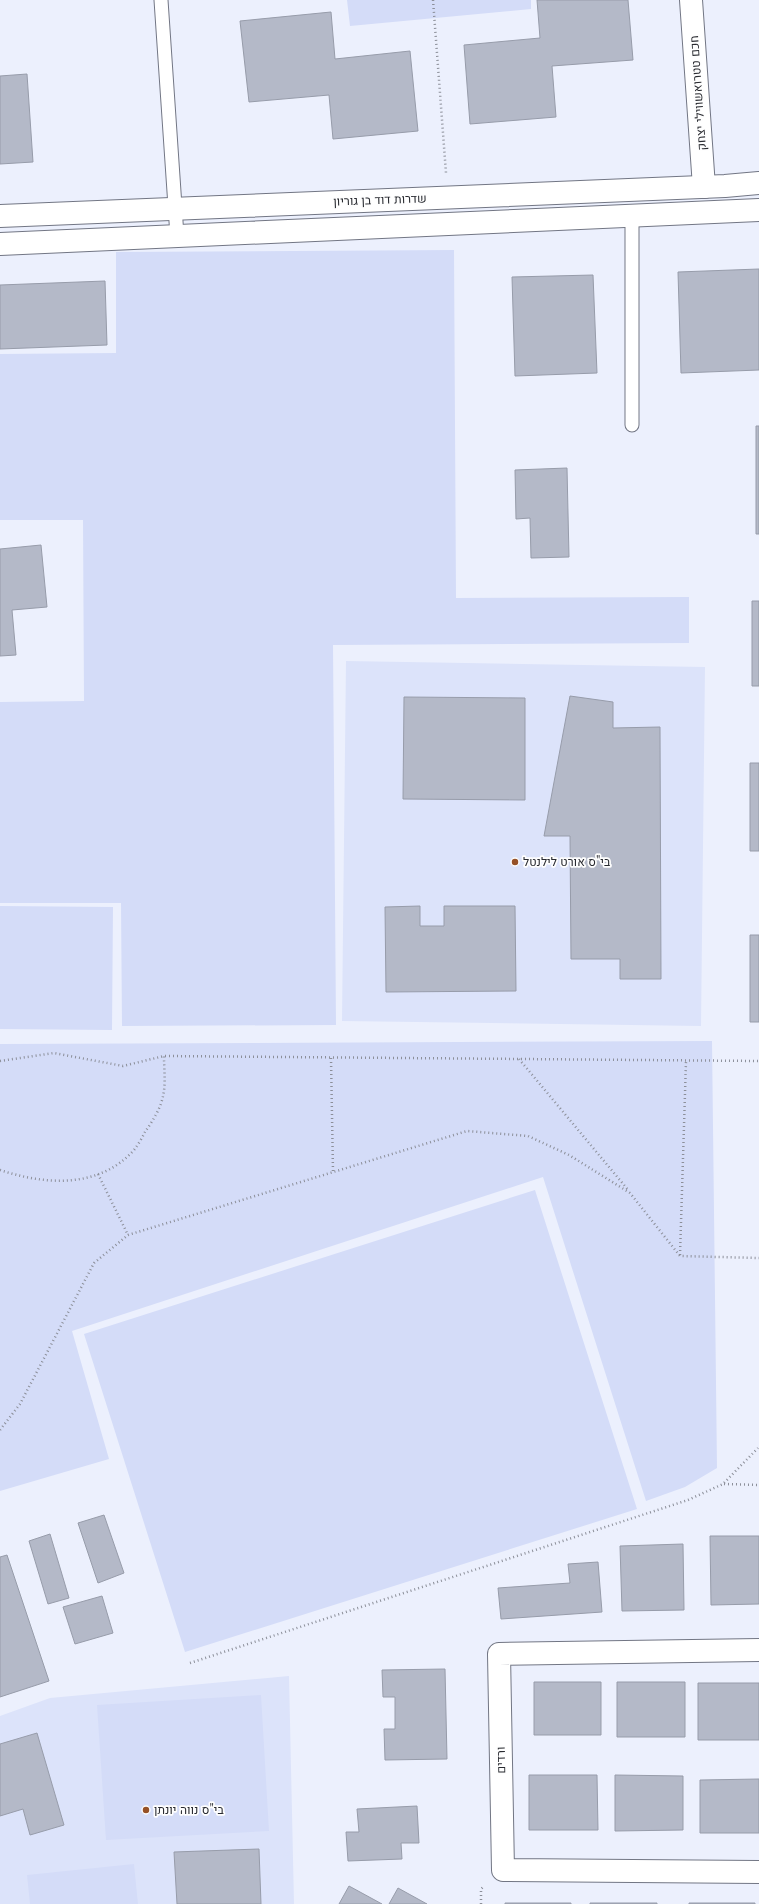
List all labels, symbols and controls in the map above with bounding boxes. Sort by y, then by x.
street label: חכם טטרואשווילי יצחק [686,35,709,151]
street label: שדרות דוד בן גוריון [333,190,427,209]
place label: בי"ס אורט לילנטל [523,854,611,869]
marker: בי"ס אורט לילנטל [510,857,520,867]
street label: ורדים [493,1746,508,1774]
place label: בי"ס נווה יונתן [154,1802,224,1817]
marker: בי"ס נווה יונתן [141,1805,151,1815]

